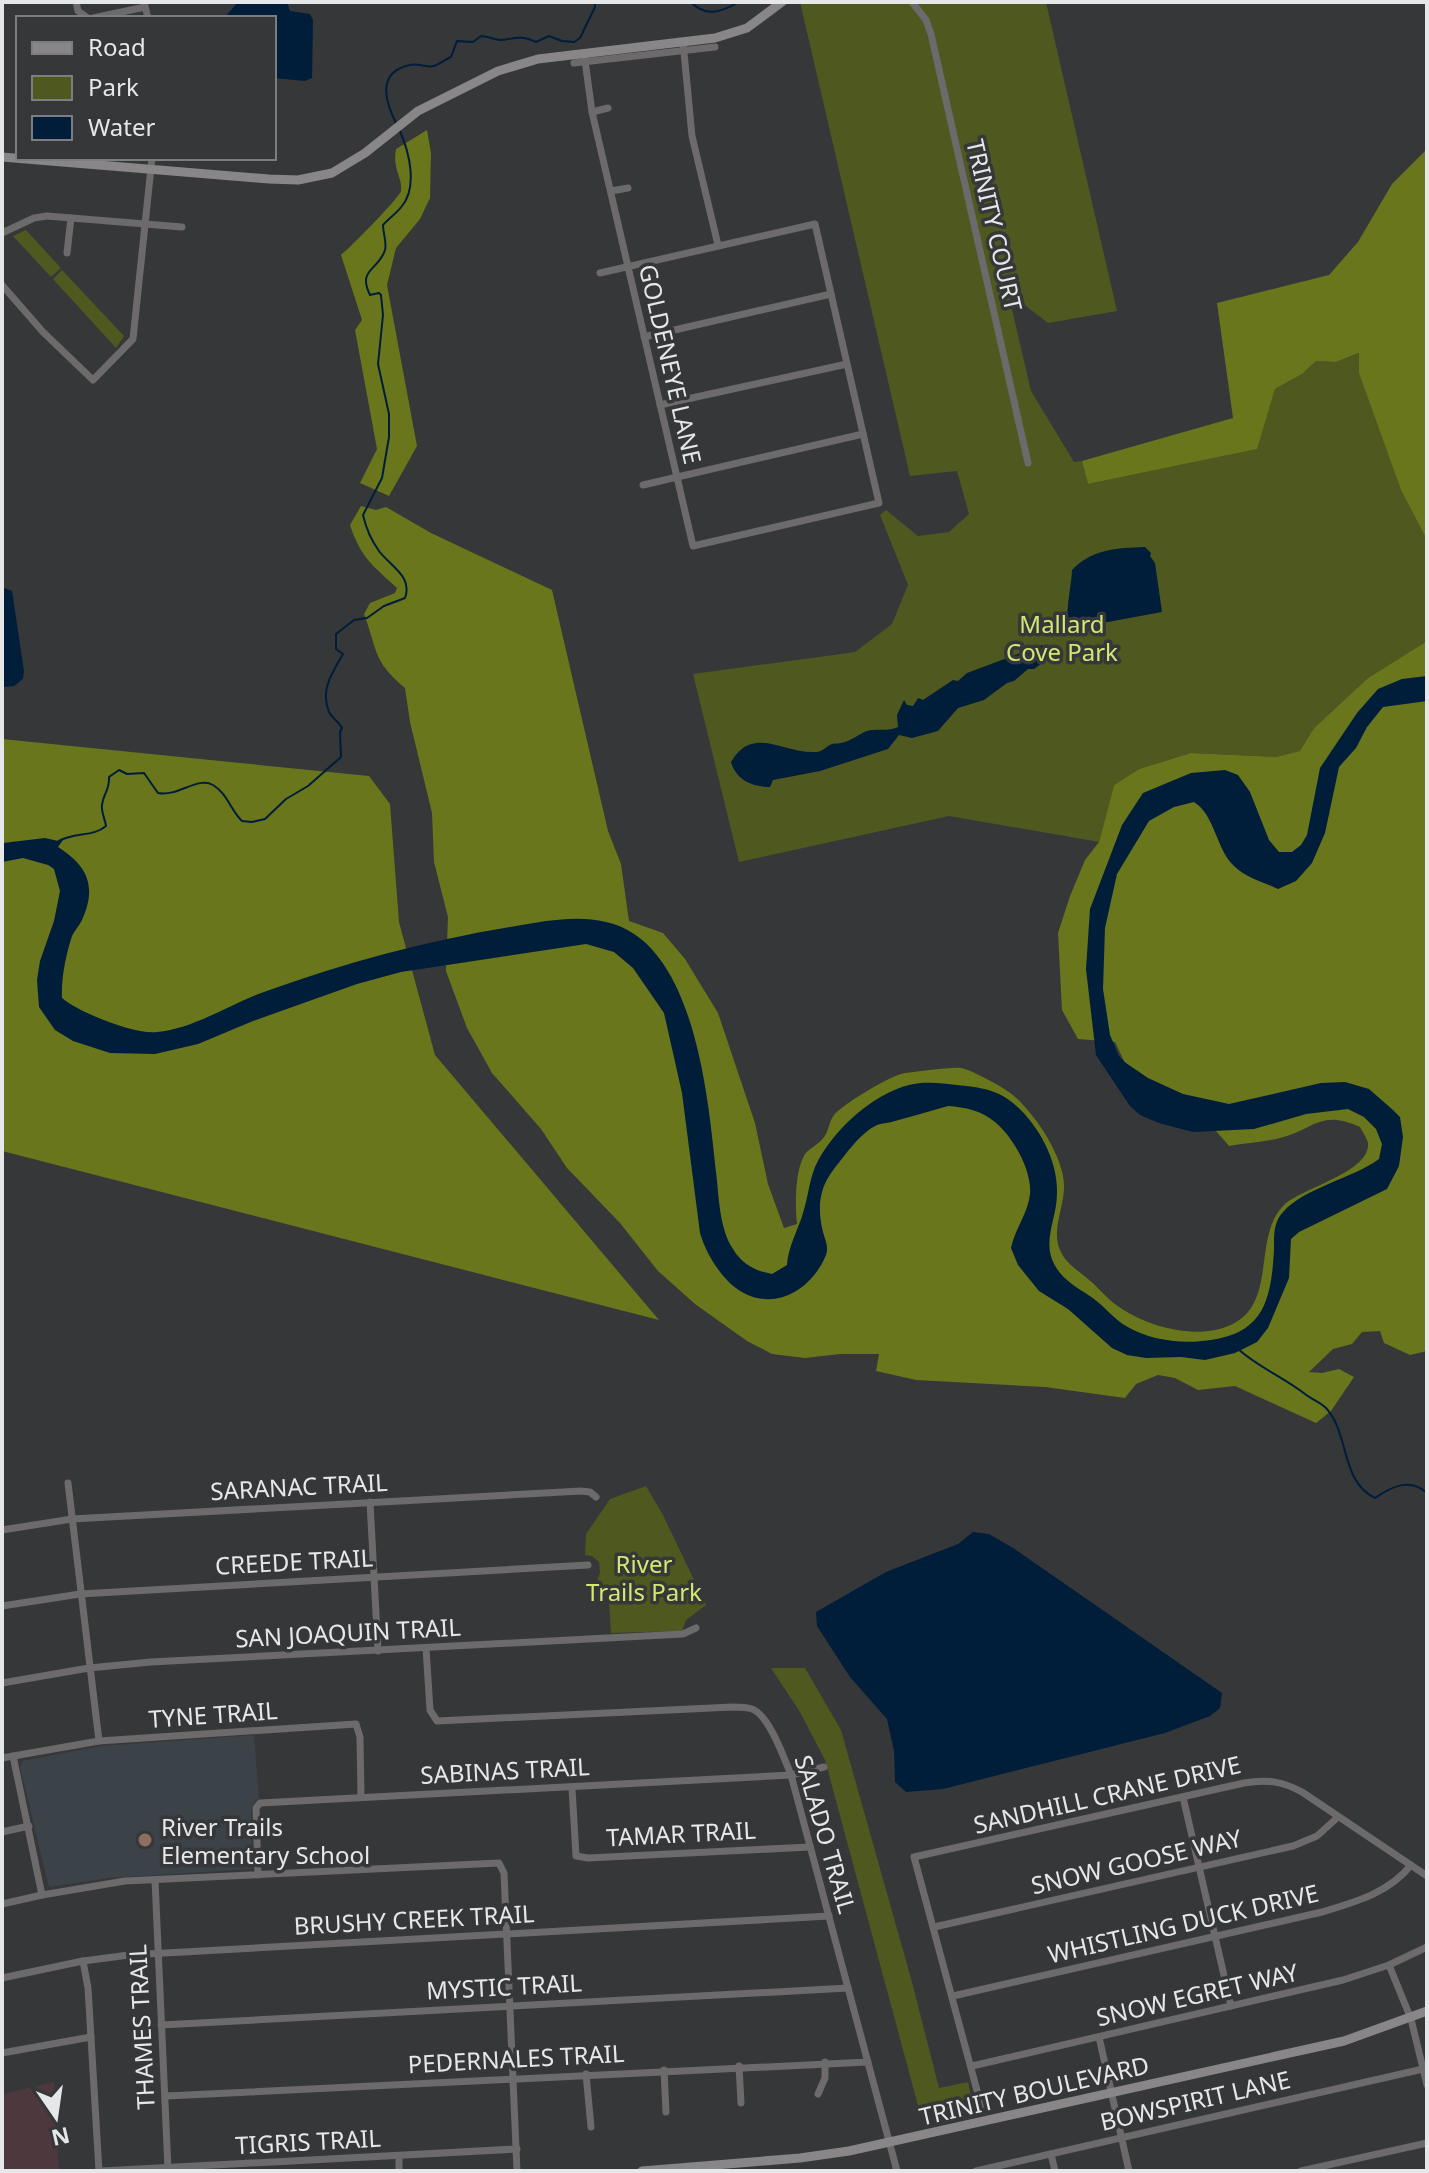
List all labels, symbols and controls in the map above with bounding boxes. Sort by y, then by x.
legend [16,16,276,160]
text: Road [88,30,146,63]
text: Park [88,70,139,103]
text: Water [88,110,156,143]
street label: TRINITY COURT [959,136,1031,315]
street label: GOLDENEYE LANE [632,261,710,467]
park label: Mallard Cove Park [1006,607,1118,668]
street label: SARANAC TRAIL [209,1465,389,1507]
street label: CREEDE TRAIL [214,1540,374,1582]
park label: River Trails Park [586,1547,702,1608]
street label: SAN JOAQUIN TRAIL [234,1610,462,1654]
street label: TYNE TRAIL [147,1693,279,1735]
street label: SANDHILL CRANE DRIVE [970,1747,1244,1841]
street label: SABINAS TRAIL [419,1749,591,1791]
street label: SALADO TRAIL [788,1751,864,1917]
place label: River Trails Elementary School [161,1810,370,1871]
street label: TAMAR TRAIL [605,1813,757,1853]
street label: SNOW GOOSE WAY [1028,1821,1245,1901]
marker: River Trails Elementary School [136,1831,154,1849]
street label: WHISTLING DUCK DRIVE [1044,1876,1322,1970]
street label: BRUSHY CREEK TRAIL [293,1896,535,1942]
street label: THAMES TRAIL [120,1944,162,2110]
street label: SNOW EGRET WAY [1093,1955,1301,2033]
street label: MYSTIC TRAIL [425,1965,583,2007]
street label: PEDERNALES TRAIL [407,2036,625,2080]
street label: TRINITY BOULEVARD [916,2047,1152,2133]
street label: BOWSPIRIT LANE [1097,2062,1293,2138]
north arrow [16,2077,96,2157]
text: N [49,2121,73,2154]
street label: TIGRIS TRAIL [234,2121,382,2161]

